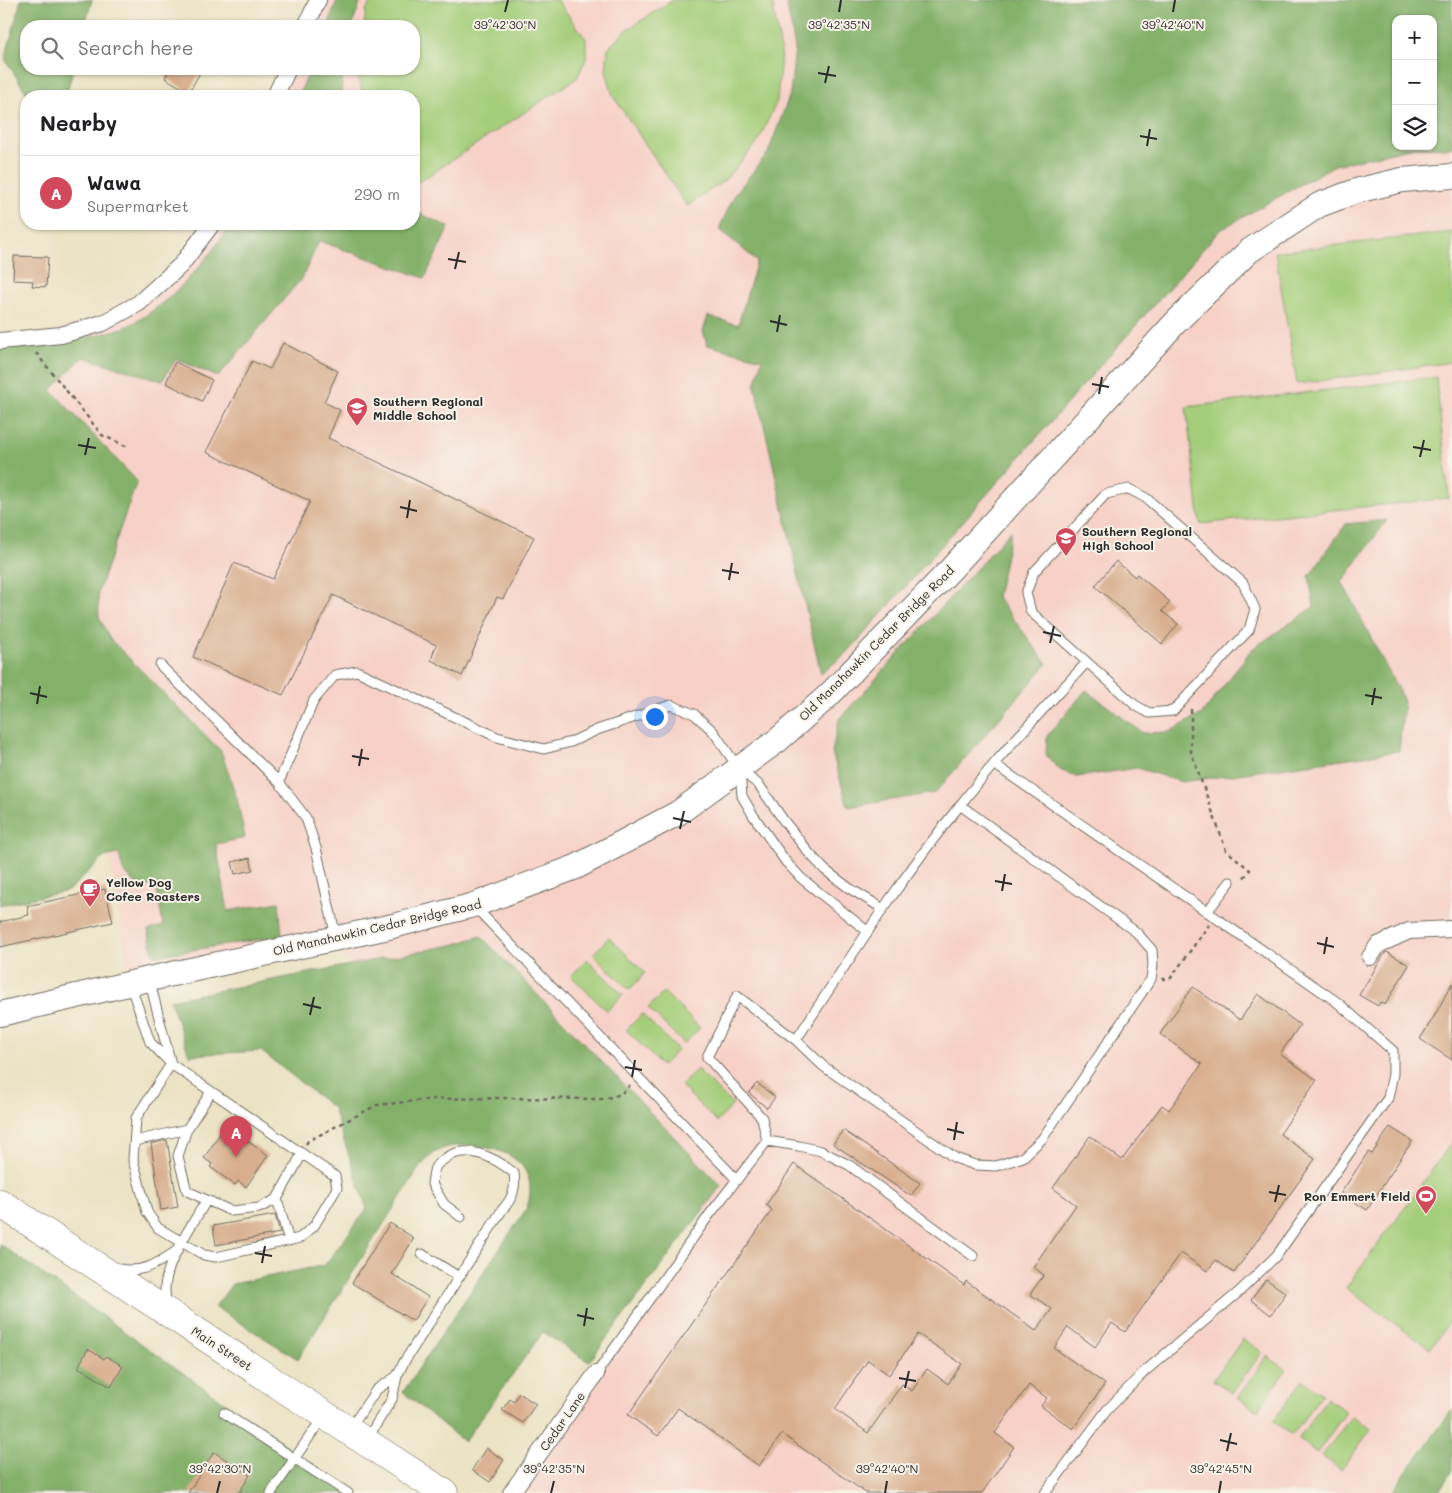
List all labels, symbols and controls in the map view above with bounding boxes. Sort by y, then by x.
map controls [1392,15,1437,150]
button: + [1392,15,1437,60]
text: 39°42'30"N [474,16,536,32]
text: 39°42'35"N [808,16,870,32]
text: 39°42'40"N [1142,16,1204,32]
search box [20,20,420,75]
icon: search [38,34,66,62]
text: Search here [78,35,194,60]
button: − [1392,60,1437,105]
button: layers [1392,105,1437,150]
text: Nearby [40,109,117,136]
text: Wawa [87,170,141,195]
text: A [50,183,62,204]
text: 290 m [354,183,400,204]
text: Supermarket [87,195,189,216]
place label: Southern Regional Middle School [373,393,483,423]
school or university icon: Southern Regional Middle School [345,396,369,427]
place label: Southern Regional High School [1082,523,1192,553]
school or university icon: Southern Regional High School [1054,526,1078,557]
street label: Old Manahawkin Cedar Bridge Road [795,562,957,724]
your location [642,704,668,730]
place label: Yellow Dog Cofee Roasters [106,874,200,904]
cafe icon: Yellow Dog Cofee Roasters [78,877,102,908]
street label: Old Manahawkin Cedar Bridge Road [271,895,483,959]
pin: A [220,1116,252,1157]
sports icon: Ron Emmert Field [1414,1184,1438,1215]
place label: Ron Emmert Field [1304,1188,1410,1204]
street label: Main Street [189,1322,255,1374]
street label: Cedar Lane [536,1388,588,1454]
text: 39°42'30"N [189,1460,251,1476]
text: 39°42'35"N [523,1460,585,1476]
text: 39°42'40"N [856,1460,918,1476]
text: 39°42'45"N [1190,1460,1252,1476]

